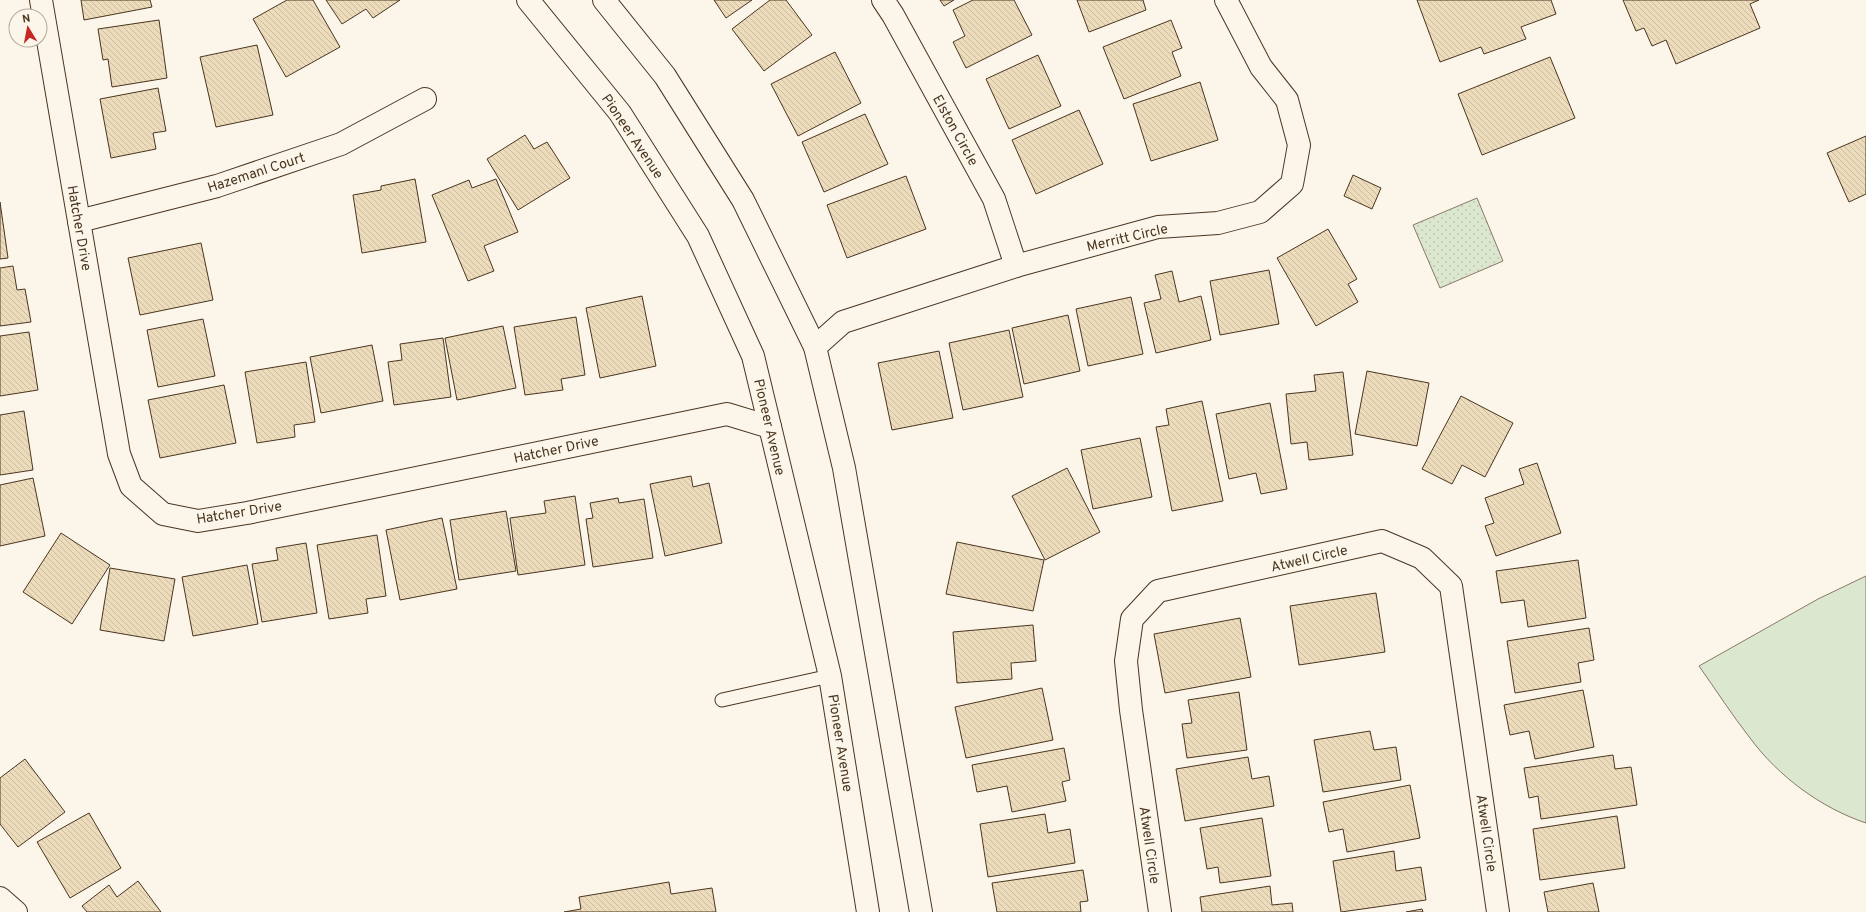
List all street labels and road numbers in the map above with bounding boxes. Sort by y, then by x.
street label: Pioneer Avenue [597,91,666,182]
street label: Elston Circle [928,92,981,169]
street label: Hazemanl Court [206,150,307,197]
street label: Hatcher Drive [63,184,94,272]
street label: Merritt Circle [1085,221,1170,256]
street label: Pioneer Avenue [749,377,788,477]
street label: Hatcher Drive [512,433,600,468]
street label: Hatcher Drive [195,498,283,529]
street label: Atwell Circle [1269,542,1349,577]
street label: Pioneer Avenue [823,693,856,793]
street label: Atwell Circle [1472,793,1499,873]
street label: Atwell Circle [1135,805,1162,885]

